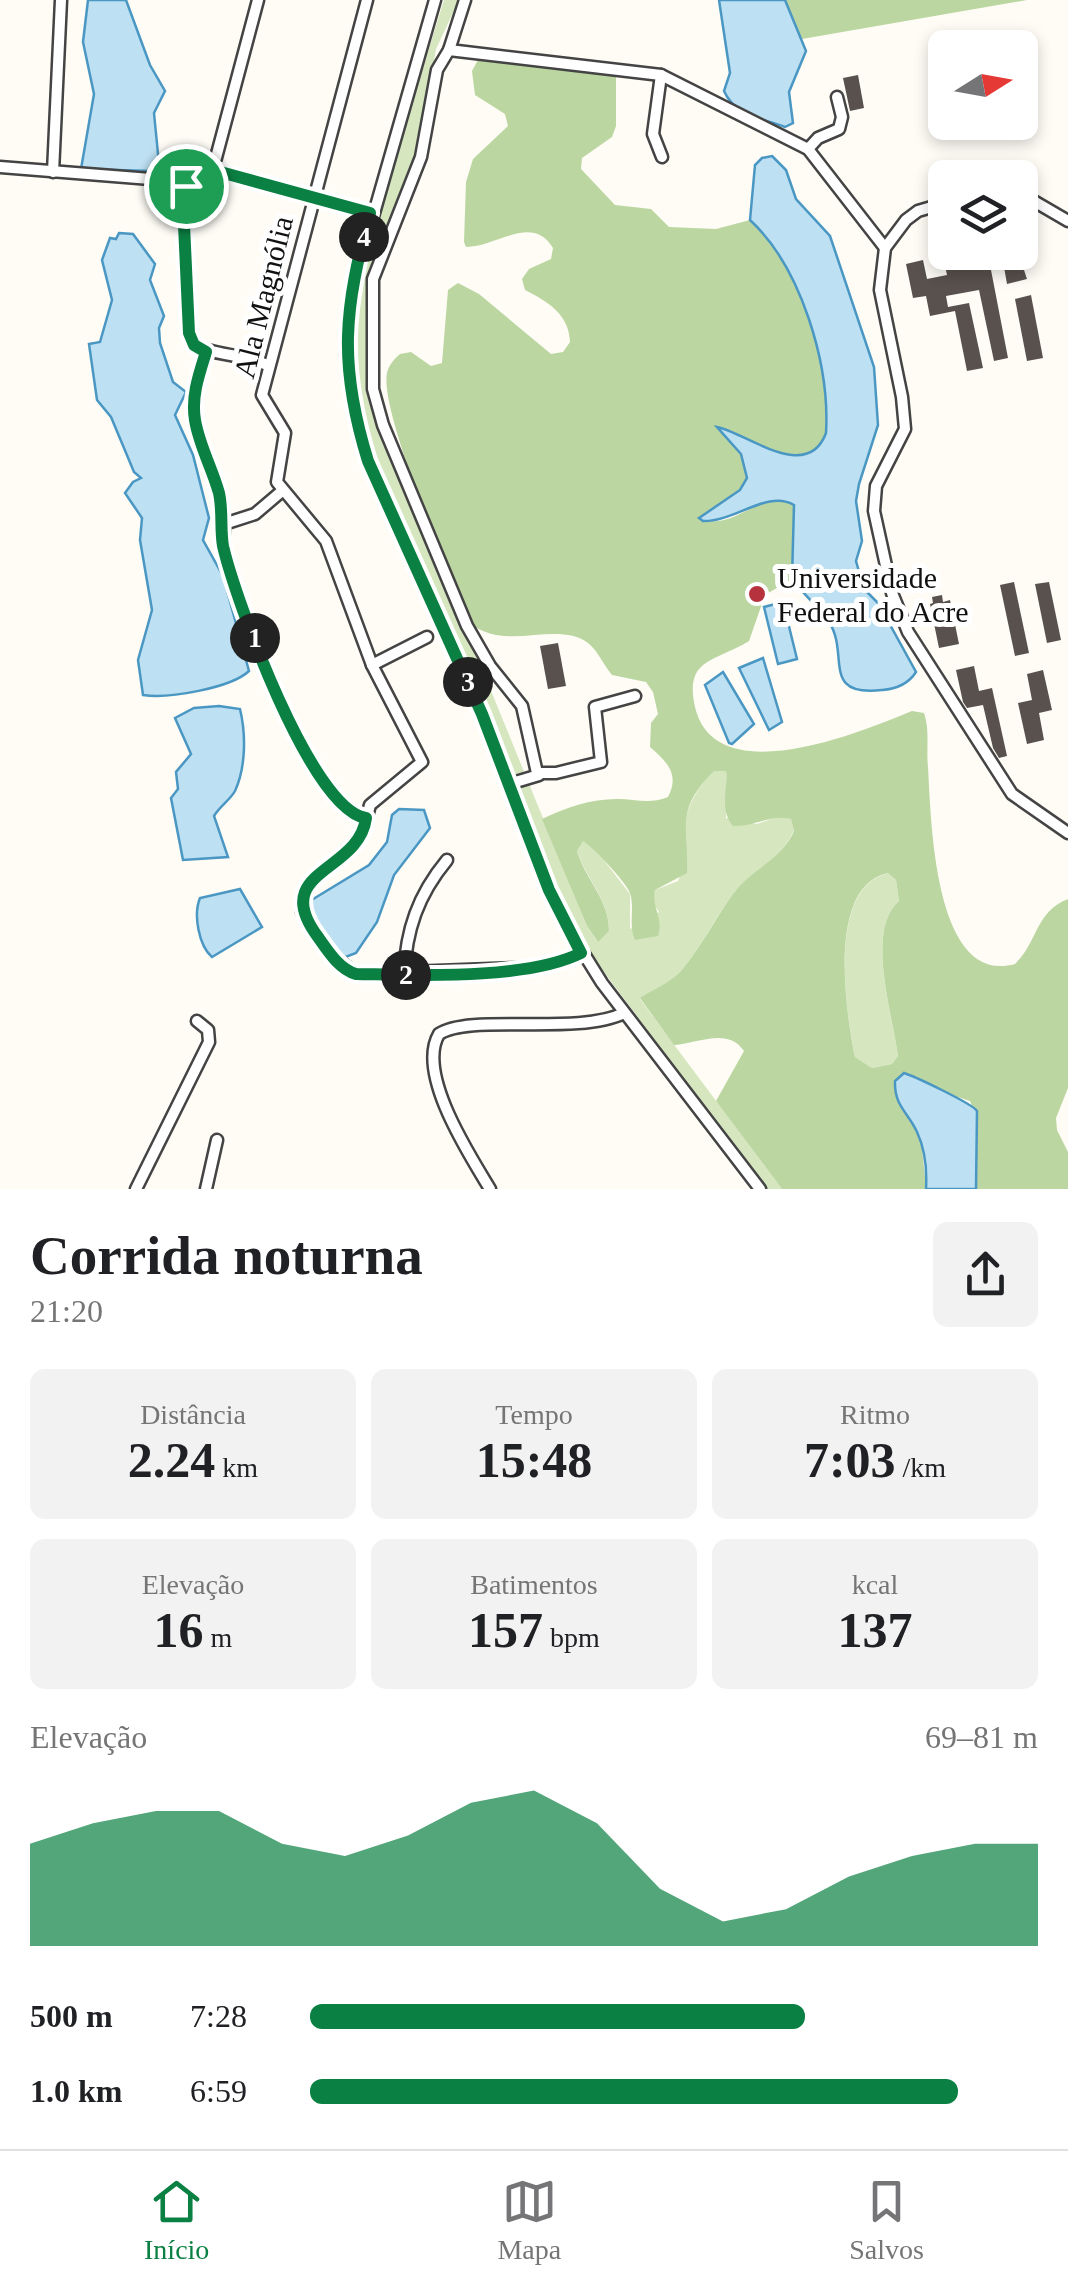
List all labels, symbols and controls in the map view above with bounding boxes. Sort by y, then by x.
north arrow [928,30,1038,140]
map controls [928,30,1038,270]
pin [144,144,229,229]
icon: arrive [159,159,214,214]
button: layers [928,160,1038,270]
pin: 4 [339,212,389,262]
street label: Ala Magnólia [227,213,299,381]
text: 4 [357,221,371,252]
place label: Universidade Federal do Acre [777,561,969,628]
marker: Universidade Federal do Acre [746,583,768,605]
pin: 1 [230,613,280,663]
text: 1 [248,622,262,653]
pin: 3 [443,657,493,707]
text: 3 [461,666,475,697]
pin: 2 [381,950,431,1000]
text: 2 [399,959,413,990]
button: share [933,1222,1038,1327]
text: Corrida noturna [30,1225,423,1286]
text: 21:20 [30,1293,103,1329]
text: Distância [140,1399,246,1430]
text: Tempo [495,1399,573,1430]
text: Ritmo [840,1399,910,1430]
text: 2.24 [128,1432,215,1488]
text: 15:48 [476,1432,592,1488]
text: 7:03 [804,1432,896,1488]
text: km [215,1452,258,1483]
text: /km [896,1452,946,1483]
text: Elevação [142,1569,244,1600]
text: Batimentos [470,1569,598,1600]
text: kcal [852,1569,898,1600]
text: 16 [154,1602,204,1658]
text: 157 [468,1602,543,1658]
text: 137 [838,1602,913,1658]
text: m [204,1622,232,1653]
text: bpm [543,1622,600,1653]
text: Elevação [30,1719,147,1755]
text: 69–81 m [925,1719,1038,1755]
text: 500 m [30,1998,113,2034]
text: 7:28 [190,1998,247,2034]
text: 1.0 km [30,2073,122,2109]
text: 6:59 [190,2073,247,2109]
tab: Início [144,2174,209,2266]
tab: Mapa [497,2174,561,2266]
tab: Salvos [849,2174,924,2266]

